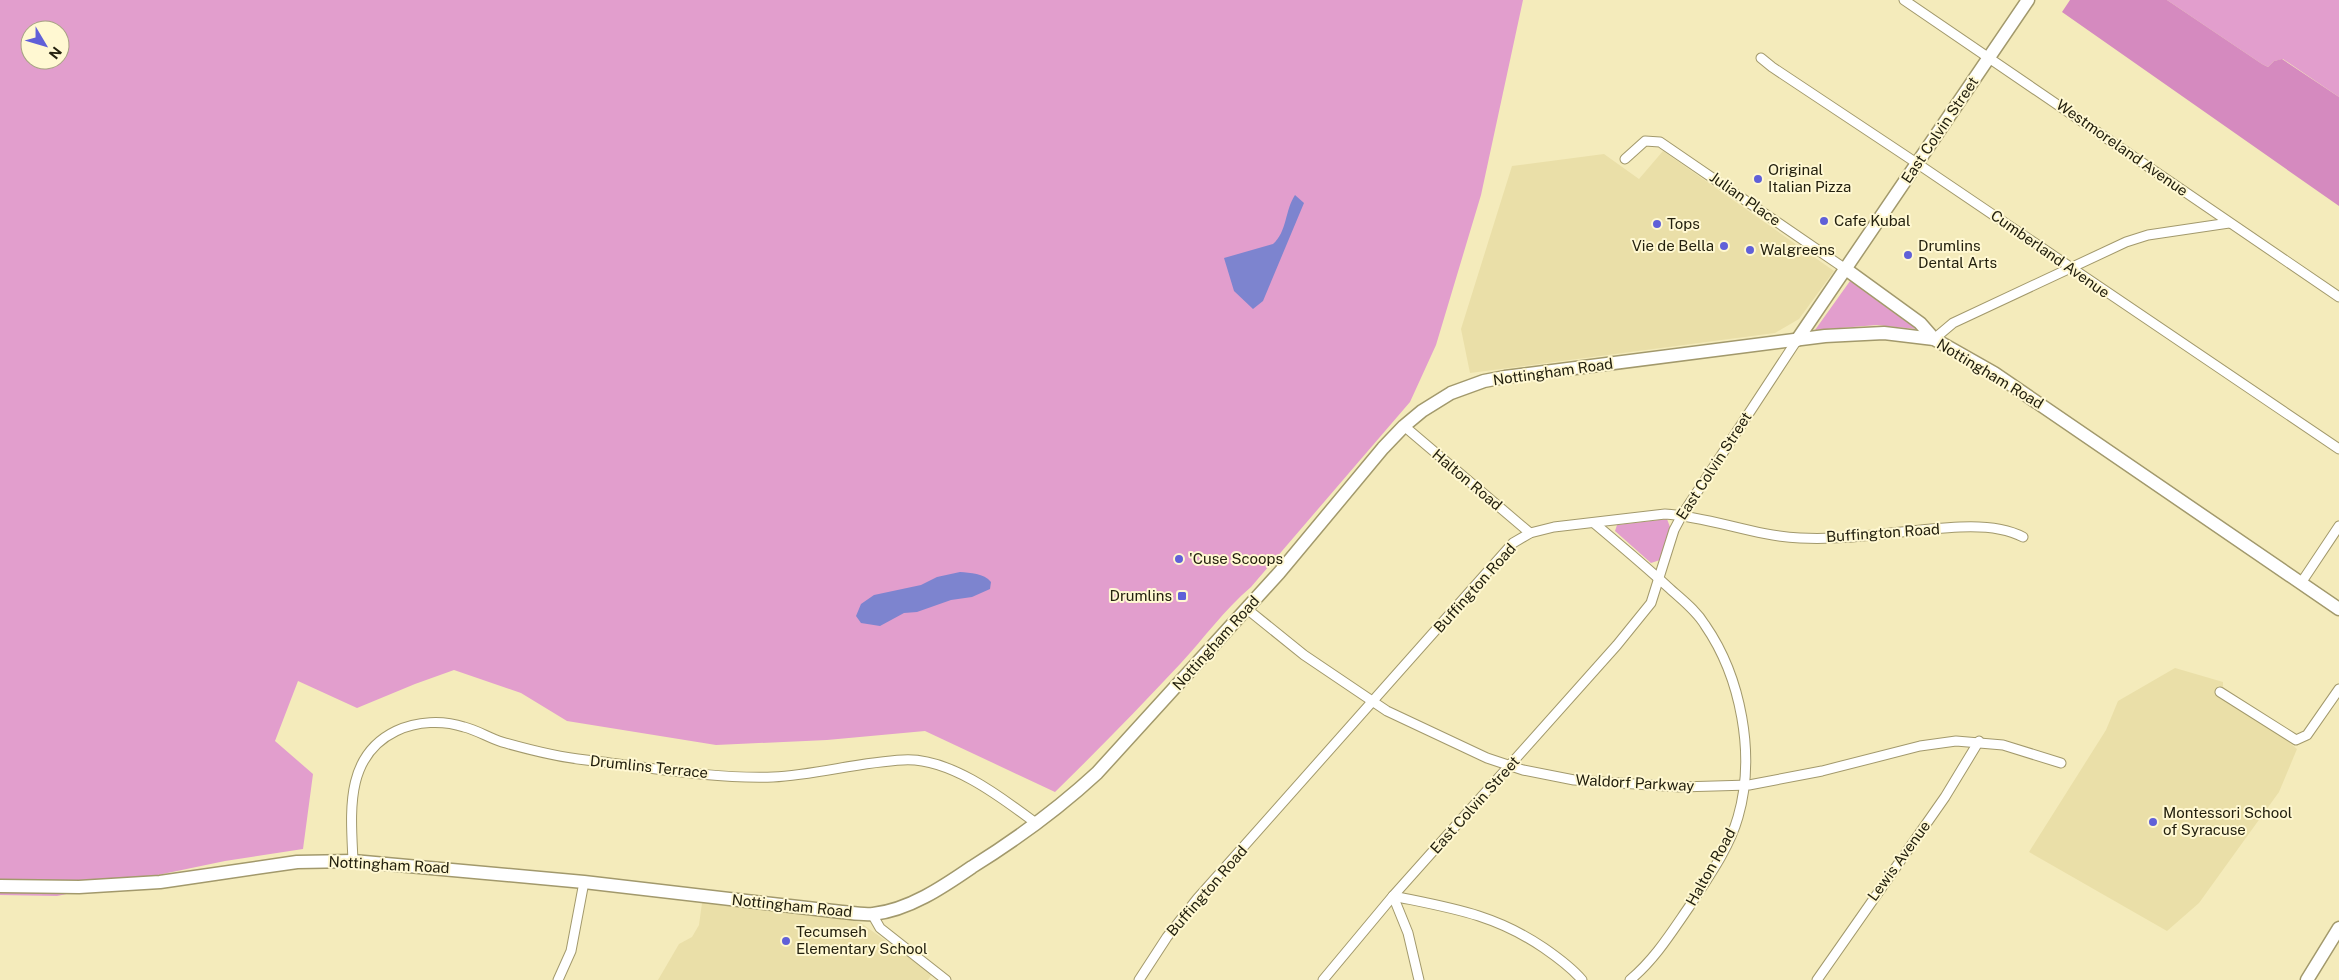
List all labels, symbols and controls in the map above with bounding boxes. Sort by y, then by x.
north arrow [20,20,70,70]
text: N [46,44,65,62]
street label: East Colvin Street [1898,73,1982,186]
street label: Westmoreland Avenue [2053,96,2191,199]
place label: Original Italian Pizza [1768,161,1851,195]
street label: Julian Place [1707,168,1784,229]
marker: Original Italian Pizza [1752,173,1764,185]
street label: Cumberland Avenue [1988,206,2113,301]
place label: Cafe Kubal [1834,212,1910,229]
place label: Tops [1667,215,1700,232]
marker: Cafe Kubal [1818,215,1830,227]
marker: Tops [1651,218,1663,230]
place label: Vie de Bella [1632,237,1714,254]
place label: Drumlins Dental Arts [1918,237,1997,271]
marker: Vie de Bella [1718,240,1730,252]
place label: Walgreens [1760,241,1835,258]
marker: Walgreens [1744,244,1756,256]
marker: Drumlins Dental Arts [1902,249,1914,261]
street label: Nottingham Road [1934,335,2047,412]
street label: Nottingham Road [1492,355,1614,388]
street label: East Colvin Street [1672,409,1755,523]
street label: Halton Road [1429,446,1506,514]
street label: Buffington Road [1826,520,1940,545]
street label: Buffington Road [1430,540,1519,636]
place label: 'Cuse Scoops [1189,550,1283,567]
marker: 'Cuse Scoops [1173,553,1185,565]
place label: Drumlins [1110,587,1172,604]
marker: Drumlins [1176,590,1188,602]
street label: Nottingham Road [1169,592,1262,693]
street label: Drumlins Terrace [589,752,709,781]
street label: East Colvin Street [1427,752,1523,857]
street label: Waldorf Parkway [1575,771,1695,794]
place label: Montessori School of Syracuse [2163,804,2292,838]
marker: Montessori School of Syracuse [2147,816,2159,828]
street label: Lewis Avenue [1864,817,1933,904]
street label: Halton Road [1682,825,1739,908]
street label: Buffington Road [1163,842,1250,939]
street label: Nottingham Road [328,853,450,876]
street label: Nottingham Road [731,891,853,920]
place label: Tecumseh Elementary School [796,923,928,957]
marker: Tecumseh Elementary School [780,935,792,947]

